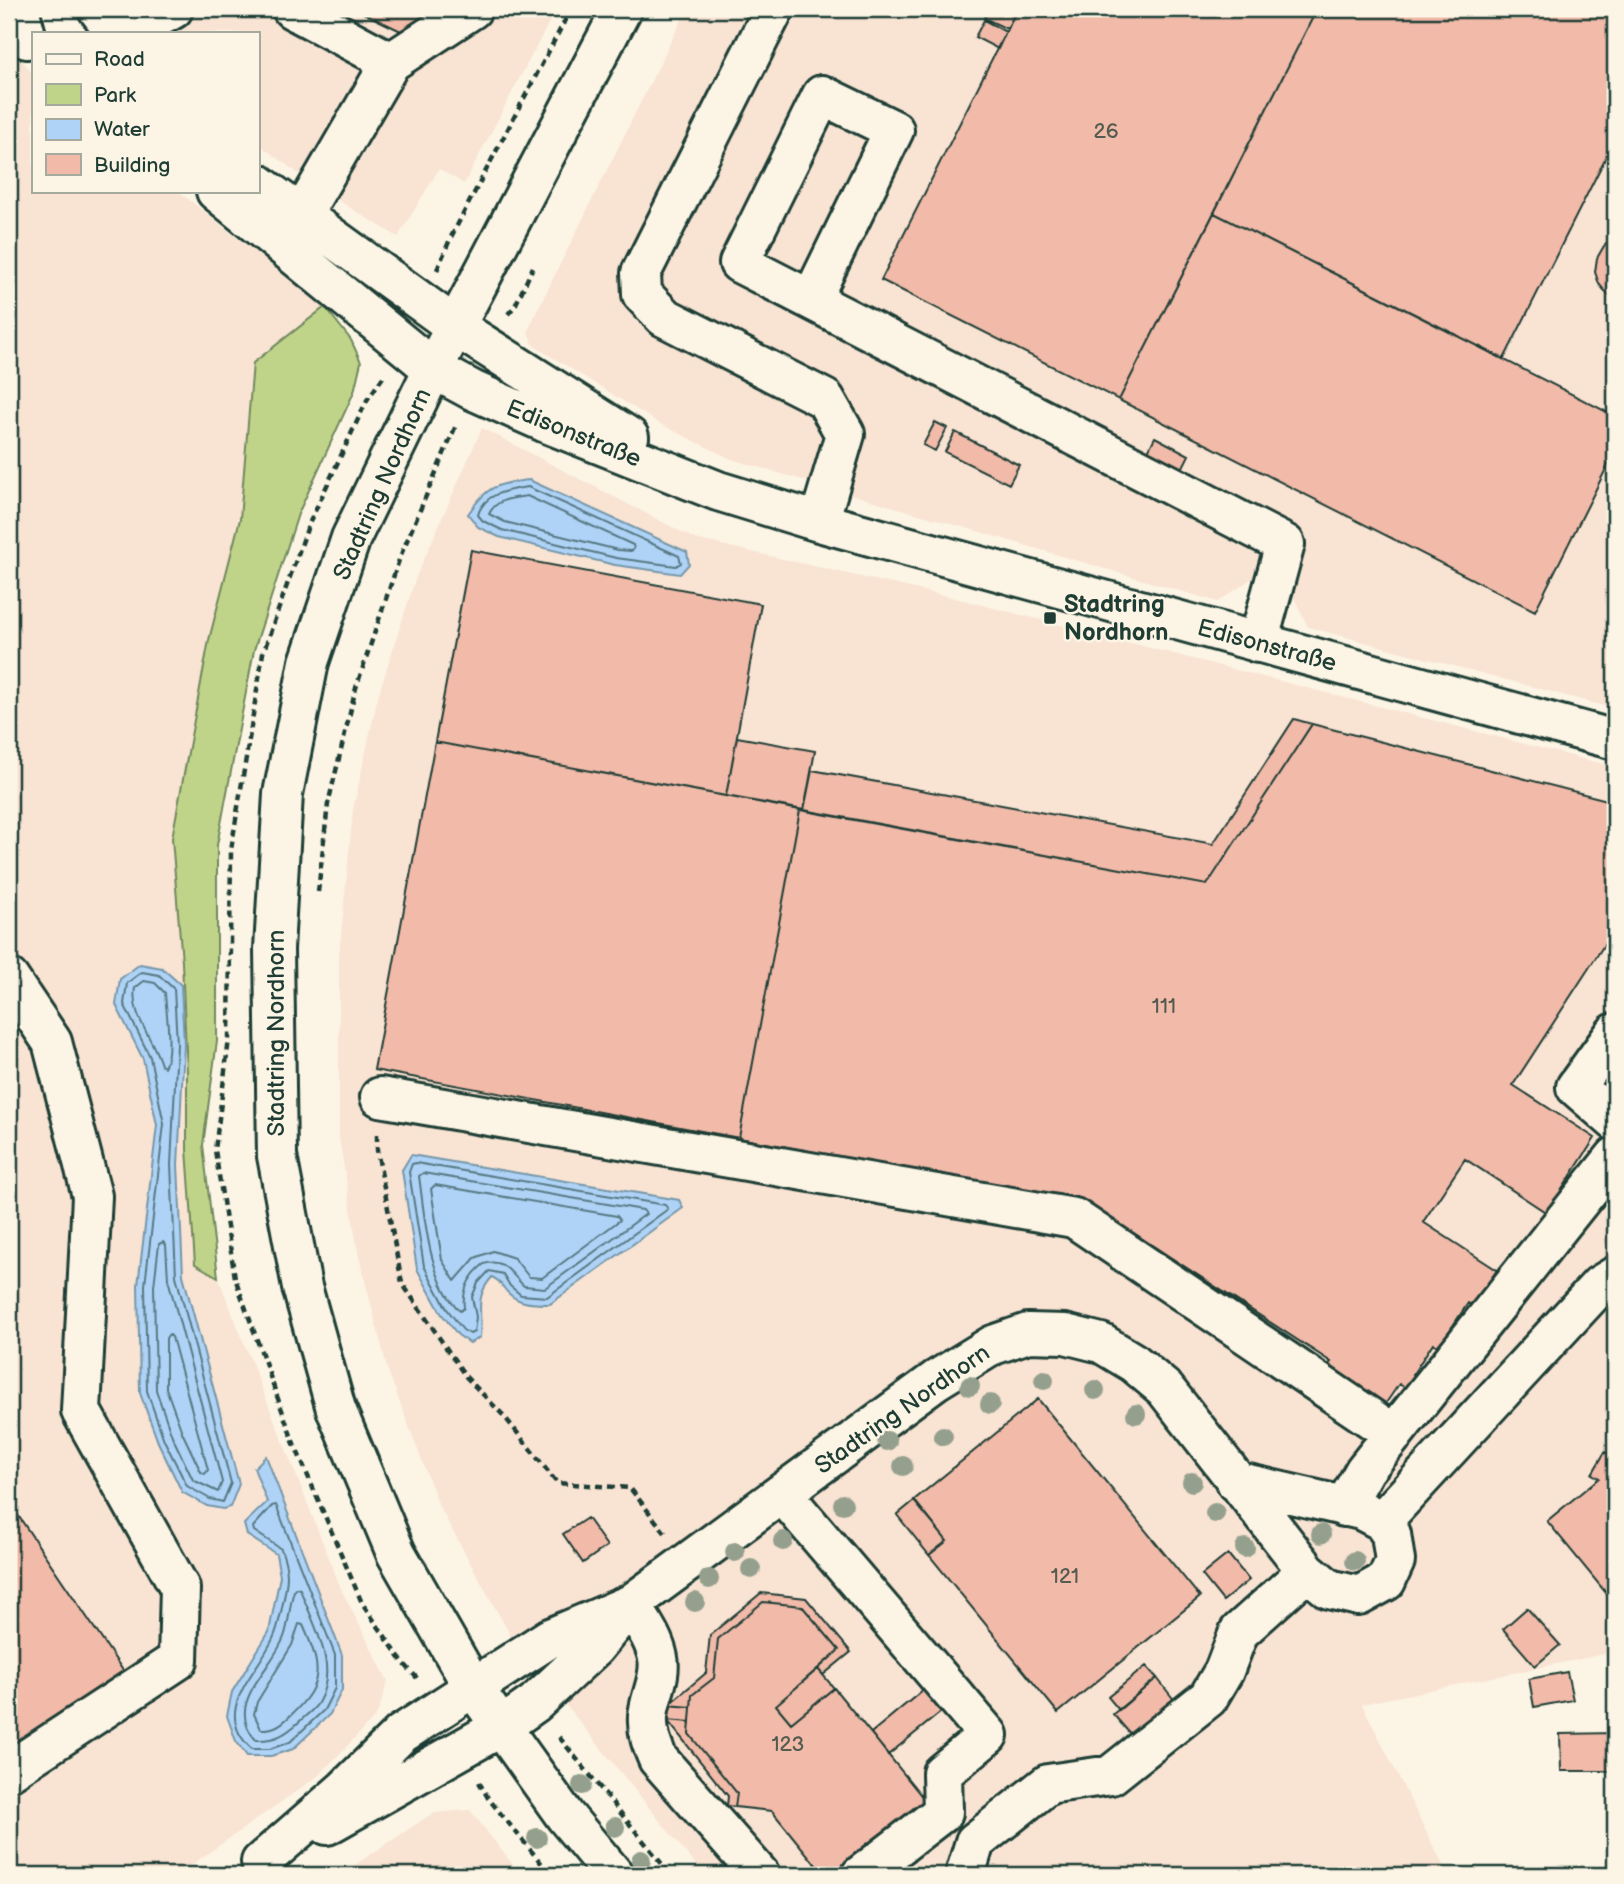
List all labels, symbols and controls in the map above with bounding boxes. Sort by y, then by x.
legend [32,32,259,192]
text: Road [94,47,145,72]
text: Park [94,83,137,108]
text: Water [94,117,150,142]
house number: 26 [1093,119,1119,144]
text: Building [94,153,170,178]
street label: Stadtring Nordhorn [327,384,438,585]
street label: Edisonstraße [502,393,645,474]
place label: Stadtring Nordhorn [1064,590,1168,647]
marker: Stadtring Nordhorn [1042,610,1058,626]
street label: Edisonstraße [1194,613,1340,678]
street label: Stadtring Nordhorn [262,930,291,1136]
house number: 111 [1152,994,1176,1019]
street label: Stadtring Nordhorn [809,1338,995,1481]
house number: 121 [1051,1564,1079,1589]
house number: 123 [771,1732,805,1757]

